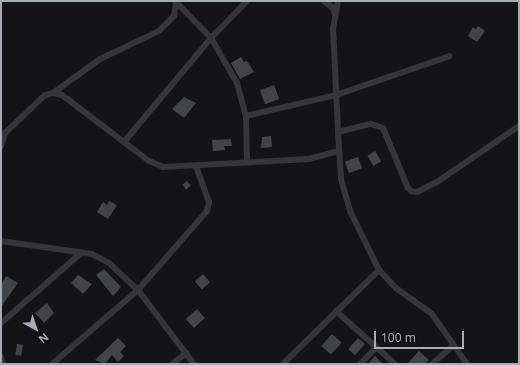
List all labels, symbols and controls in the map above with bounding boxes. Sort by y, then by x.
north arrow [16,309,56,349]
scale bar [376,323,466,349]
text: 100 m [381,329,416,346]
text: N [36,330,52,347]

